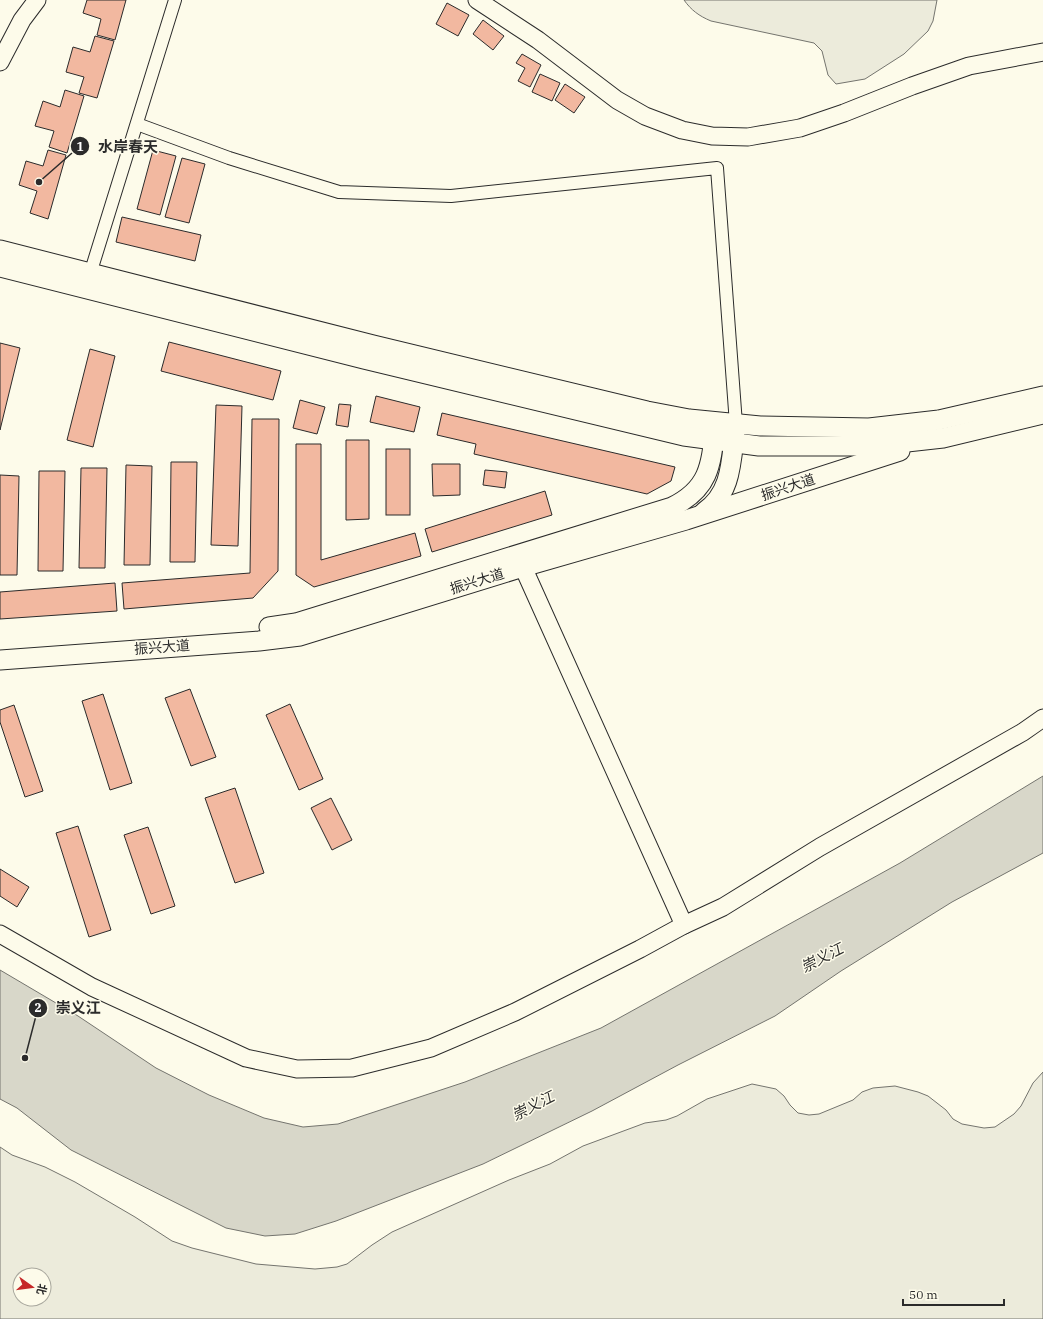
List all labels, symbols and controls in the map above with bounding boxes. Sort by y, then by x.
callout: 水岸春天 [70,133,166,160]
text: 水岸春天 [98,137,158,156]
text: 1 [76,139,84,154]
street label: 振兴大道 [759,470,817,504]
street label: 振兴大道 [448,564,506,598]
street label: 振兴大道 [133,636,191,658]
water label: 崇义江 [797,938,848,976]
callout: 崇义江 [28,994,109,1021]
text: 崇义江 [55,998,101,1017]
text: 2 [34,1000,42,1015]
water label: 崇义江 [508,1086,559,1124]
north arrow [12,1267,52,1307]
scale bar [903,1281,1004,1307]
text: 北 [34,1282,50,1296]
text: 50 m [909,1287,938,1302]

